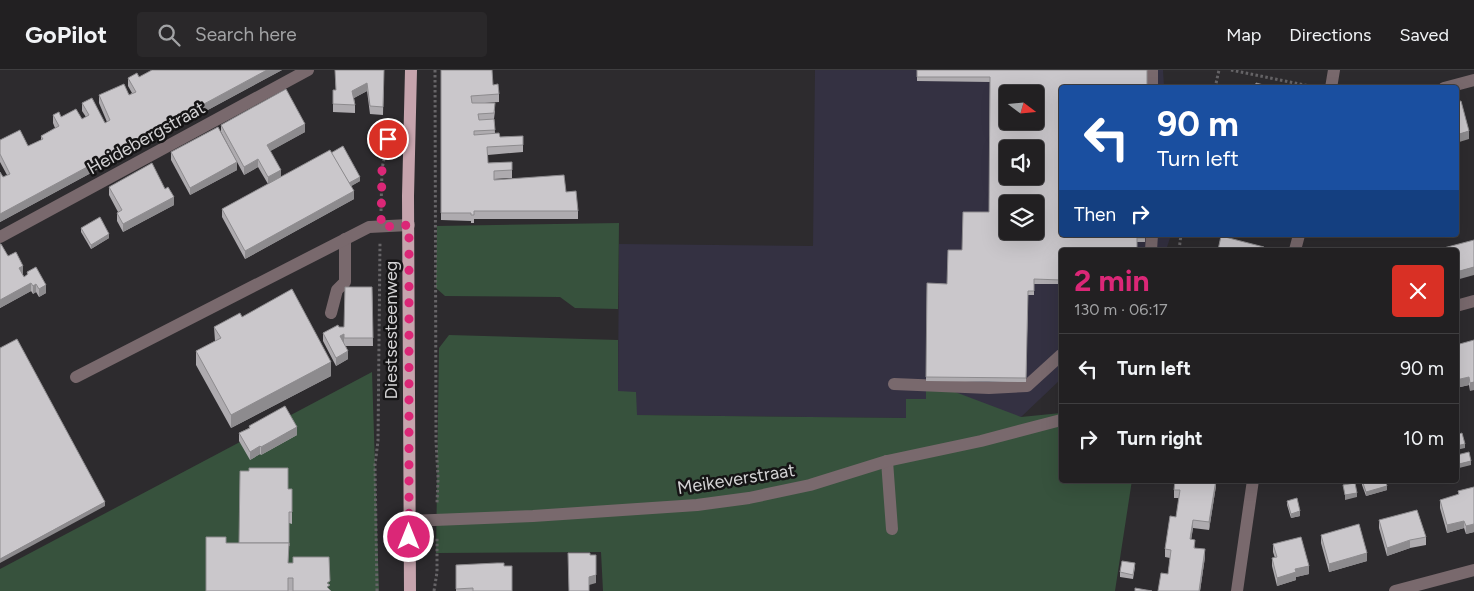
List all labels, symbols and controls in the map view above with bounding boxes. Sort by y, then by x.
search box [137,12,487,57]
text: GoPilot [25,20,107,49]
icon: search [155,21,183,49]
text: Search here [195,23,297,46]
text: Map [1226,24,1261,46]
text: Directions [1289,24,1371,46]
text: Saved [1399,24,1449,46]
north arrow [999,85,1044,130]
map controls [999,85,1044,240]
street label: Heidebergstraat [83,96,209,179]
text: 90 m [1157,103,1239,145]
icon: left [1074,105,1139,170]
pin [367,118,409,160]
icon: arrive [374,125,402,153]
button: sound [999,140,1044,185]
text: Turn left [1157,145,1239,172]
button: layers [999,195,1044,240]
icon: right [1126,200,1154,228]
text: Then [1074,203,1116,226]
street label: Diestsesteenweg [380,261,402,399]
text: 2 min [1074,262,1150,299]
button: close [1392,265,1444,317]
text: 130 m · 06:17 [1074,300,1168,319]
icon: left [1074,355,1102,383]
text: Turn left [1117,357,1191,380]
text: 90 m [1400,357,1444,380]
icon: right [1074,425,1102,453]
text: Turn right [1117,427,1203,450]
text: 10 m [1403,427,1444,450]
street label: Meikeverstraat [676,459,797,499]
position arrow [382,510,434,562]

